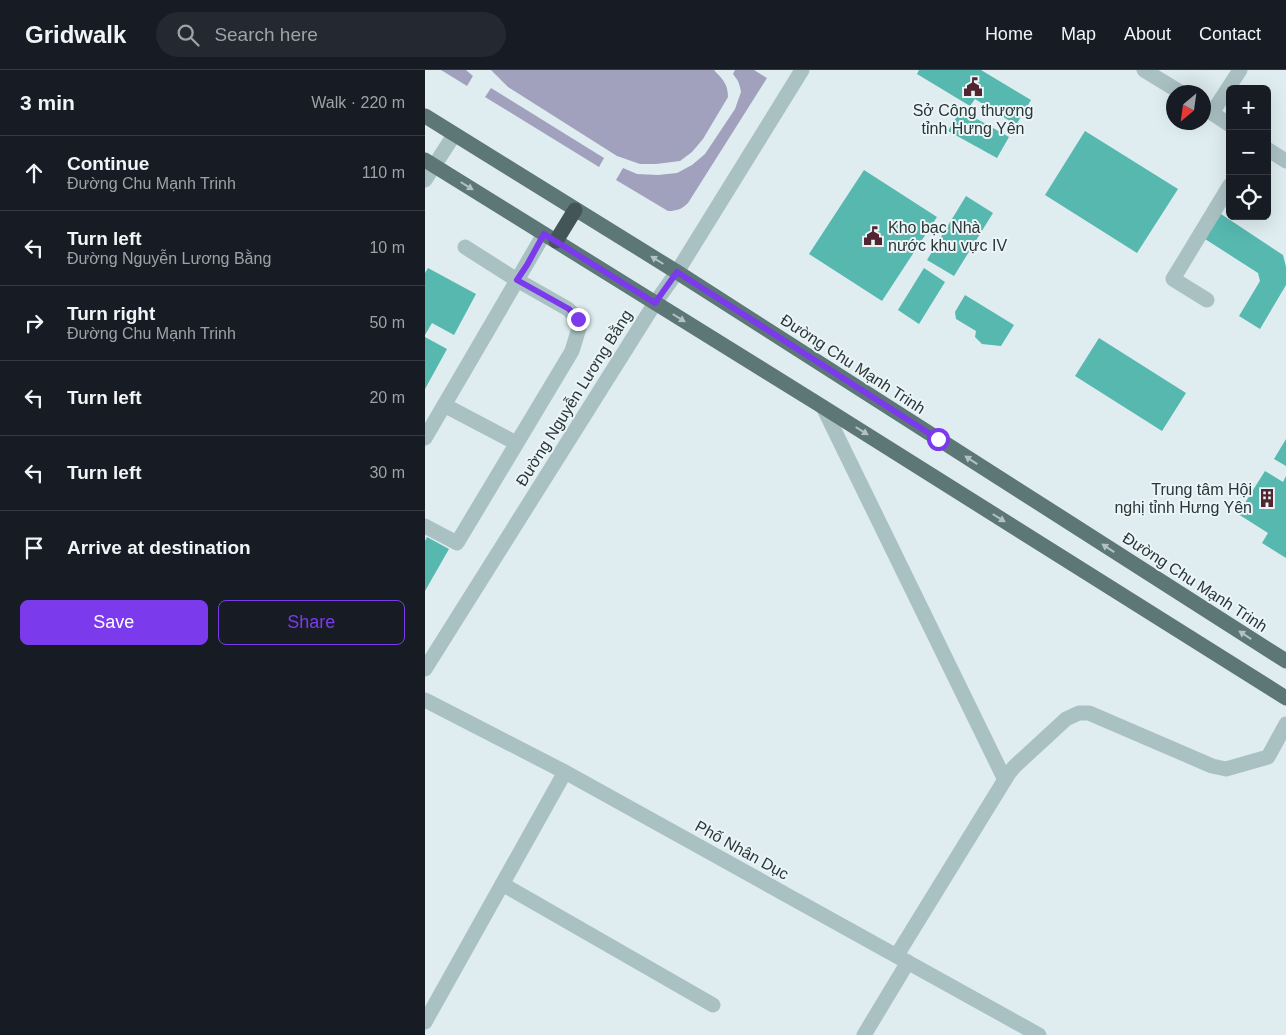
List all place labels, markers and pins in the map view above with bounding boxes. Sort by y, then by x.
public building icon: Sở Công thương tỉnh Hưng Yên [962,76,984,98]
place label: Sở Công thương tỉnh Hưng Yên [913,102,1033,137]
place label: Kho bạc Nhà nước khu vực IV [888,219,1007,254]
public building icon: Kho bạc Nhà nước khu vực IV [862,225,884,247]
place label: Trung tâm Hội nghị tỉnh Hưng Yên [1114,481,1252,516]
building icon: Trung tâm Hội nghị tỉnh Hưng Yên [1256,487,1278,509]

